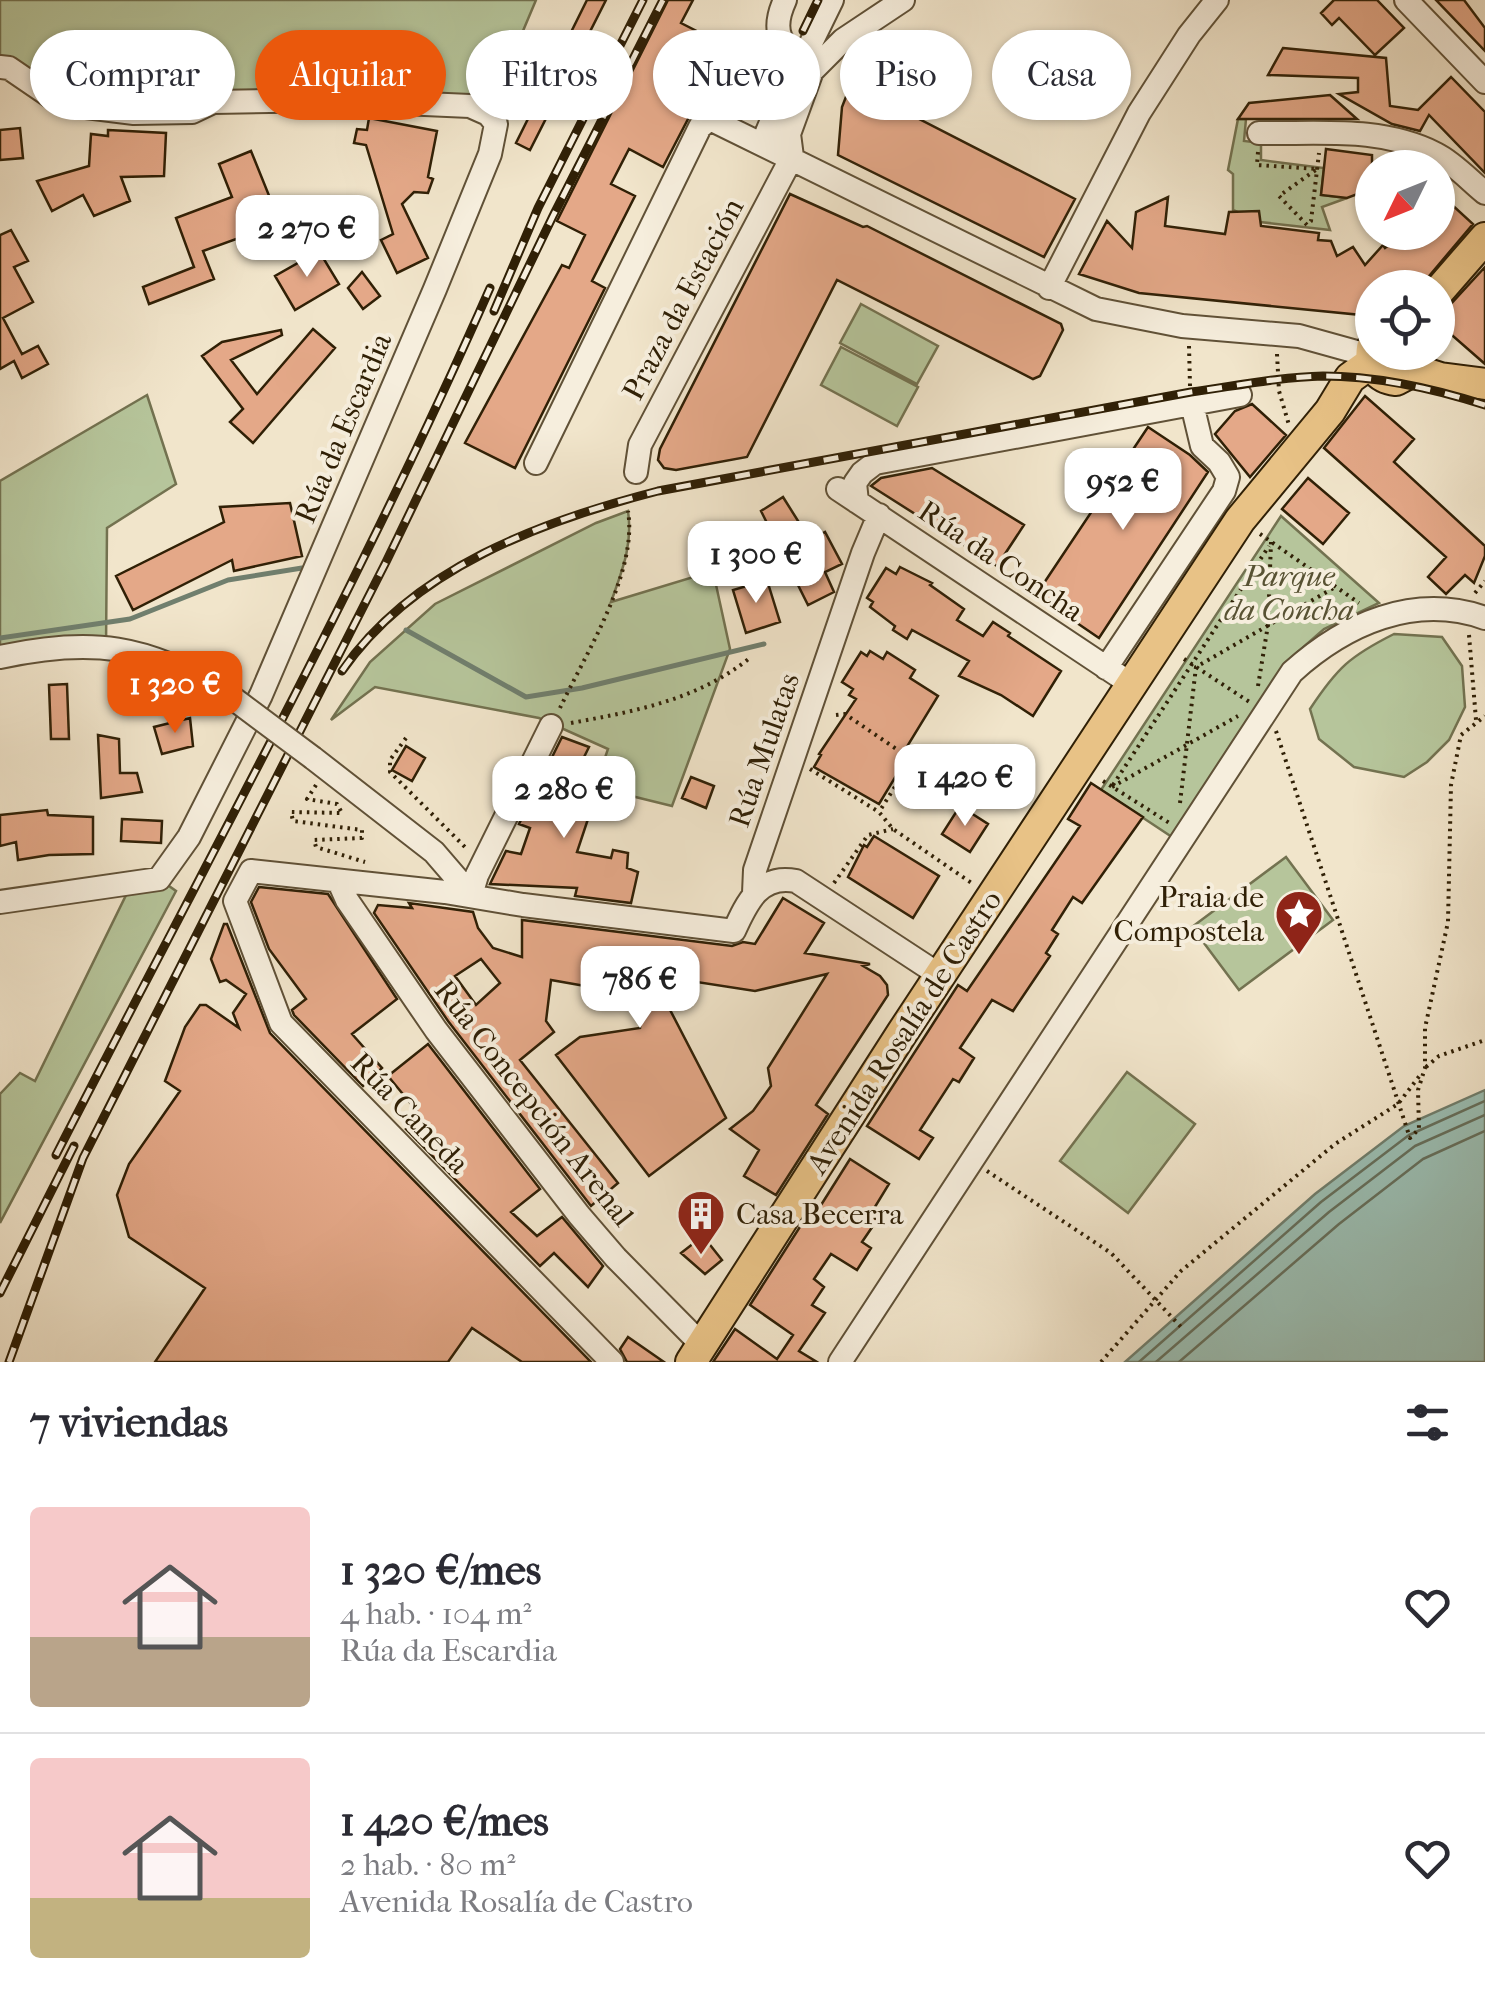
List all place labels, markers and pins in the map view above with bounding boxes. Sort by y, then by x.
pin: 2 270 € [215,195,399,280]
pin: 952 € [1053,448,1193,533]
pin: 1 300 € [664,521,848,606]
pin: 1 320 € [83,651,267,736]
pin: 1 420 € [873,744,1057,829]
pin: 2 280 € [472,756,656,841]
place label: Praia de Compostela [1114,880,1265,949]
place icon: Praia de Compostela [1273,888,1325,956]
pin: 786 € [570,946,710,1031]
building icon: Casa Becerra [675,1188,727,1256]
place label: Casa Becerra [736,1197,904,1232]

